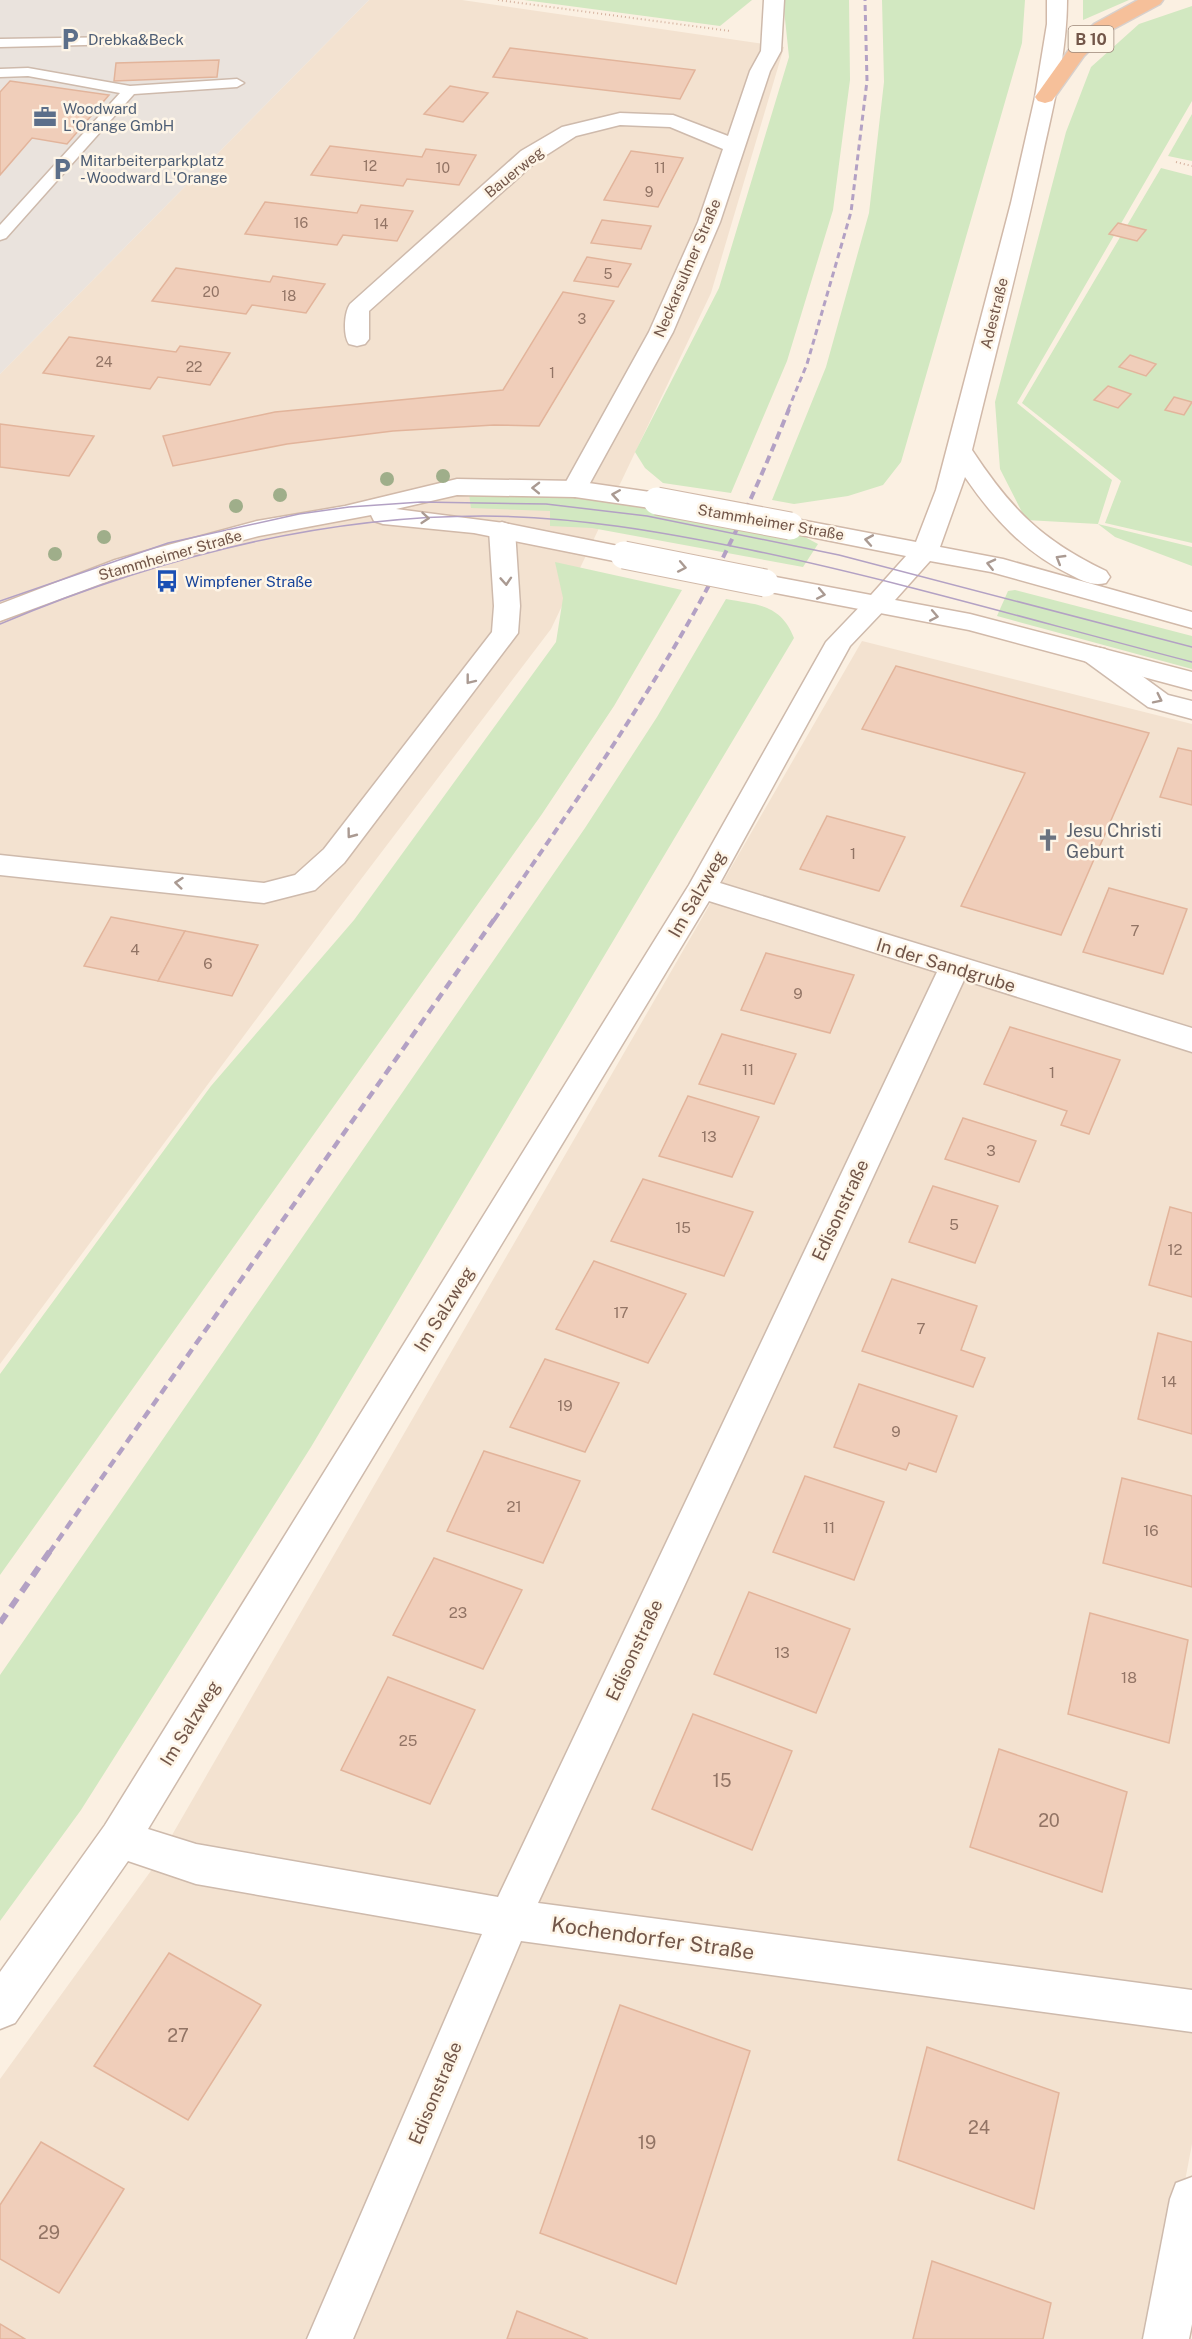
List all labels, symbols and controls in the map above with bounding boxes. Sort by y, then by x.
parking icon: Drebka&Beck [57,26,83,52]
road number: B 10 [1068,26,1114,52]
place label: Drebka&Beck [88,31,184,48]
place label: Woodward L'Orange GmbH [63,100,174,134]
office icon: Woodward L'Orange GmbH [32,104,58,130]
street label: Bauerweg [481,143,547,201]
place label: Mitarbeiterparkplatz - Woodward L'Orange [80,152,228,186]
parking icon: Mitarbeiterparkplatz - Woodward L'Orange [49,156,75,182]
house number: 12 [363,158,377,174]
house number: 10 [436,160,450,176]
house number: 11 [654,160,666,176]
house number: 9 [645,184,654,200]
street label: Neckarsulmer Straße [650,196,724,340]
house number: 16 [294,215,308,231]
house number: 14 [374,216,388,232]
house number: 5 [604,266,613,282]
street label: Adestraße [977,276,1011,350]
house number: 20 [203,284,219,300]
house number: 18 [282,288,296,304]
house number: 3 [578,311,587,327]
house number: 24 [95,354,113,370]
house number: 22 [186,359,202,375]
house number: 1 [549,365,555,381]
one-way arrow [531,482,540,495]
one-way arrow [612,489,622,502]
street label: Stammheimer Straße [696,501,846,543]
one-way arrow [420,511,429,524]
street label: Stammheimer Straße [96,526,244,584]
one-way arrow [864,534,874,547]
one-way arrow [1056,555,1066,566]
one-way arrow [987,559,997,572]
one-way arrow [676,560,686,573]
bus stop icon: Wimpfener Straße [154,568,180,594]
place label: Wimpfener Straße [185,573,313,590]
one-way arrow [499,577,512,586]
one-way arrow [815,587,825,600]
one-way arrow [929,609,939,622]
one-way arrow [467,673,478,684]
one-way arrow [1152,691,1163,703]
place label: Jesu Christi Geburt [1066,820,1162,862]
one-way arrow [347,827,358,838]
church icon: Jesu Christi Geburt [1035,827,1061,853]
house number: 1 [850,845,856,862]
street label: Im Salzweg [664,847,730,941]
one-way arrow [175,877,184,890]
house number: 7 [1130,922,1140,939]
street label: In der Sandgrube [874,934,1018,996]
house number: 4 [130,941,140,958]
house number: 6 [203,955,213,972]
house number: 9 [793,985,803,1002]
house number: 11 [742,1061,754,1078]
house number: 1 [1049,1064,1055,1081]
house number: 13 [701,1128,717,1145]
house number: 3 [986,1142,996,1159]
street label: Edisonstraße [807,1156,873,1264]
house number: 5 [949,1216,959,1233]
house number: 15 [675,1219,691,1236]
house number: 12 [1167,1241,1183,1258]
street label: Im Salzweg [410,1263,478,1355]
house number: 17 [613,1304,629,1321]
house number: 7 [916,1320,926,1337]
house number: 14 [1161,1373,1177,1390]
house number: 19 [557,1397,573,1414]
house number: 9 [891,1423,901,1440]
house number: 21 [506,1498,522,1515]
house number: 11 [823,1519,835,1536]
house number: 16 [1143,1522,1159,1539]
street label: Edisonstraße [601,1596,667,1704]
house number: 23 [449,1604,467,1621]
house number: 13 [774,1644,790,1661]
house number: 18 [1121,1669,1137,1686]
street label: Im Salzweg [156,1677,224,1769]
house number: 25 [399,1732,417,1749]
house number: 15 [713,1770,731,1791]
house number: 20 [1038,1810,1060,1831]
street label: Kochendorfer Straße [550,1911,756,1965]
house number: 27 [167,2025,189,2046]
street label: Edisonstraße [404,2039,466,2147]
house number: 24 [968,2117,990,2138]
house number: 19 [638,2132,656,2153]
house number: 29 [38,2222,60,2243]

